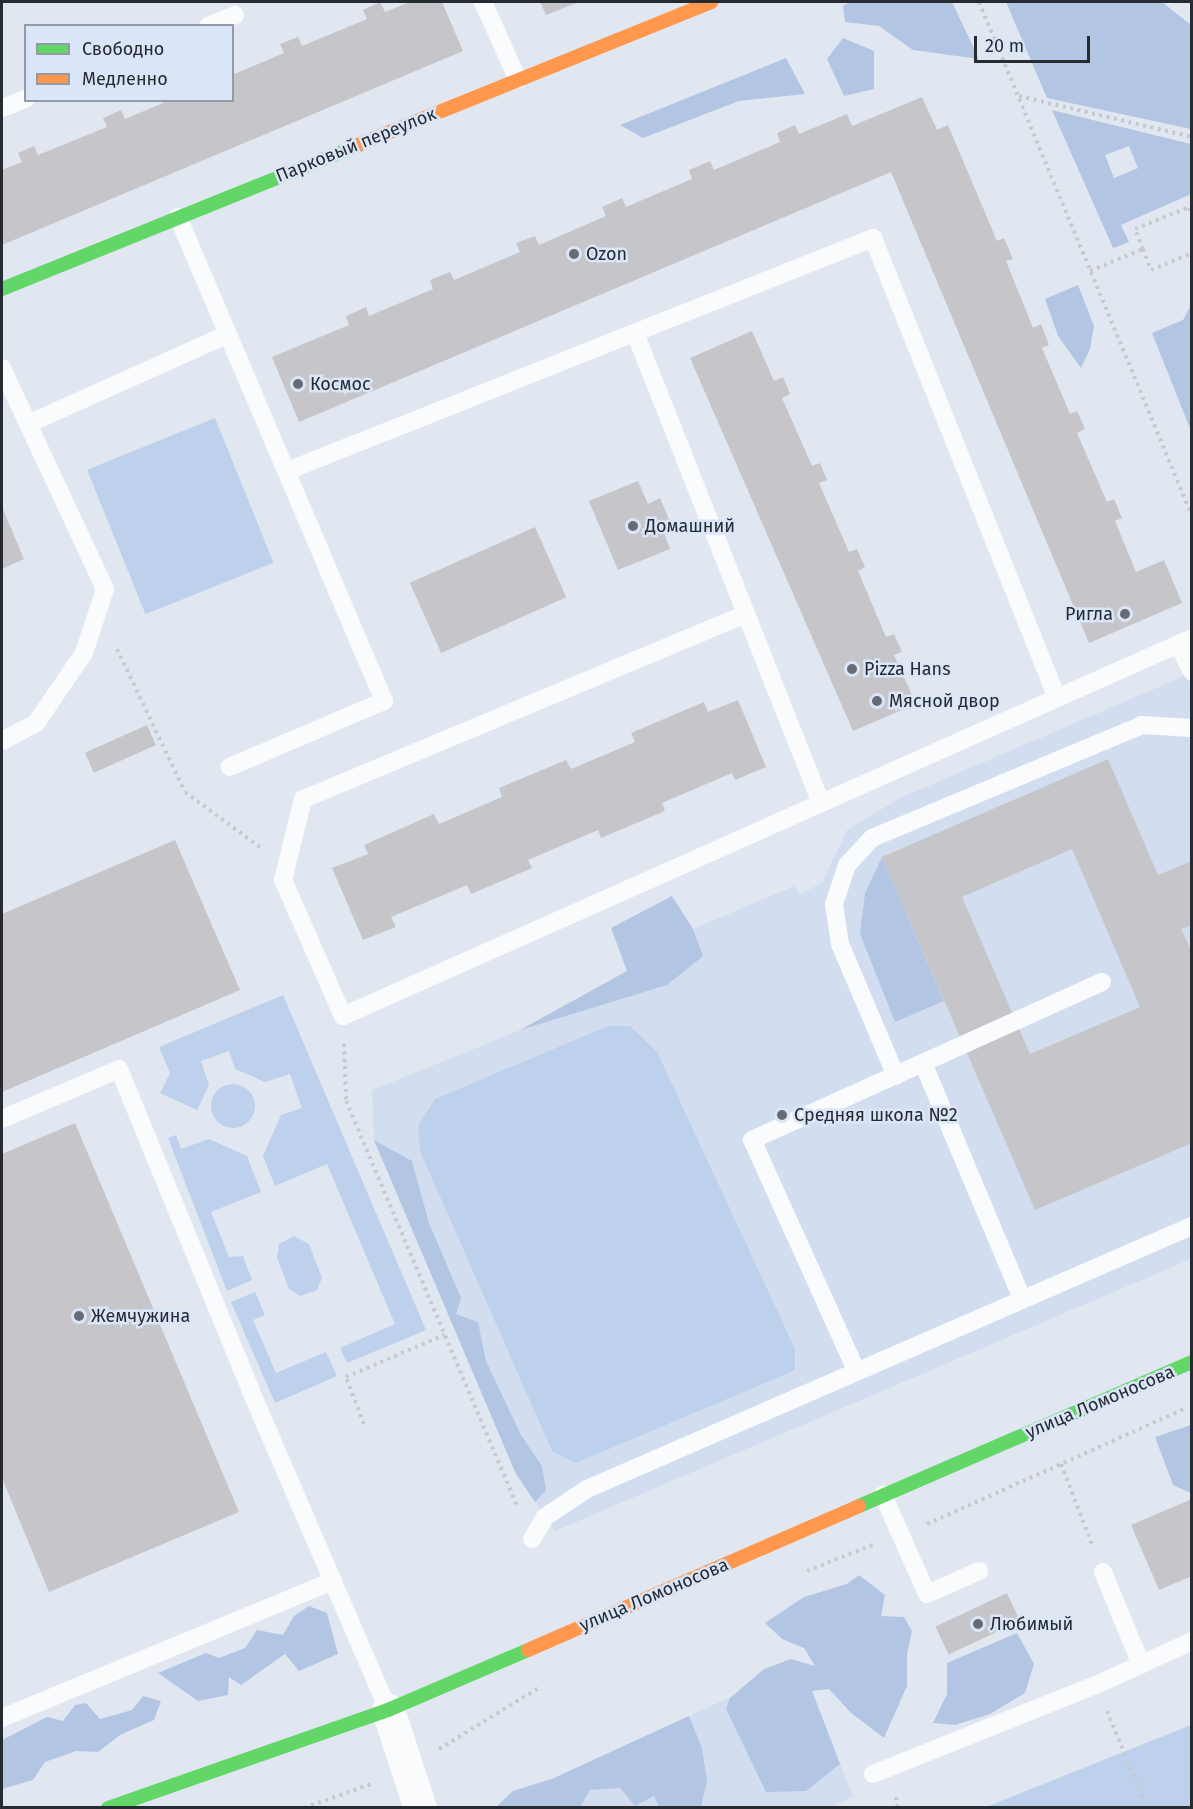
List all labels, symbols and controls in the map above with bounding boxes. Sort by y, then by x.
legend [24,24,234,102]
scale bar [977,24,1092,62]
text: 20 m [985,35,1024,57]
text: Свободно [82,38,164,60]
text: Медленно [82,68,168,90]
street label: Парковый переулок [273,103,439,187]
place label: Ozon [586,243,627,265]
marker: Ozon [567,247,581,261]
place label: Космос [310,373,371,395]
marker: Космос [291,377,305,391]
place label: Домашний [645,515,735,537]
marker: Домашний [626,519,640,533]
place label: Ригла [1065,603,1113,625]
marker: Ригла [1118,607,1132,621]
place label: Pizza Hans [864,658,951,680]
marker: Pizza Hans [845,662,859,676]
place label: Мясной двор [889,690,1000,712]
marker: Мясной двор [870,694,884,708]
place label: Средняя школа №2 [794,1104,958,1126]
marker: Средняя школа №2 [775,1108,789,1122]
place label: Жемчужина [91,1305,190,1327]
marker: Жемчужина [72,1309,86,1323]
street label: улица Ломоносова [1022,1361,1178,1443]
street label: улица Ломоносова [576,1554,732,1636]
place label: Любимый [990,1613,1073,1635]
marker: Любимый [971,1617,985,1631]

